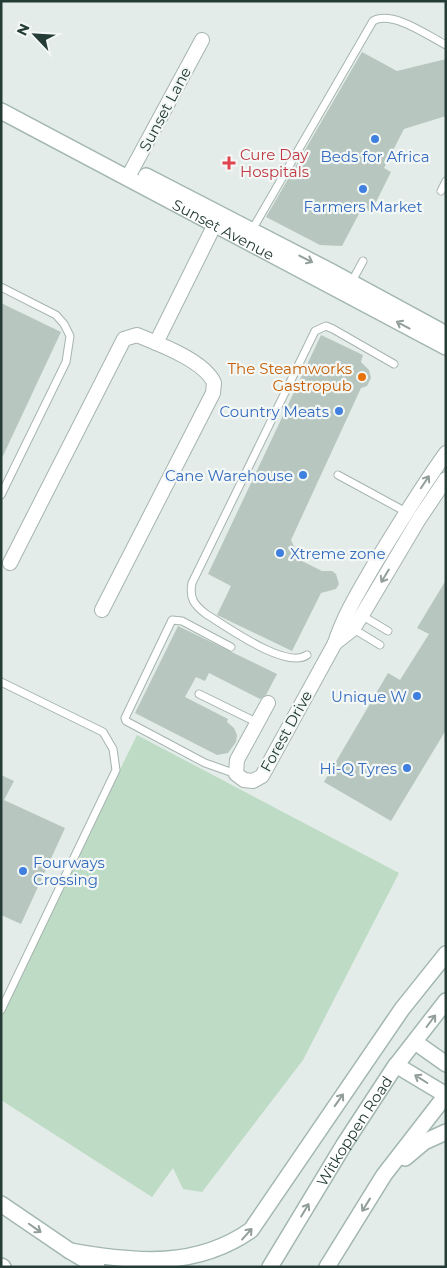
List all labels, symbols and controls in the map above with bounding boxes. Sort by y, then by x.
north arrow [10,10,60,60]
text: N [13,21,34,38]
street label: Sunset Lane [135,64,195,154]
marker: Beds for Africa [369,133,381,145]
place label: Cure Day Hospitals [240,145,309,181]
place label: Beds for Africa [320,147,430,166]
marker: Cure Day Hospitals [222,156,236,170]
marker: Farmers Market [357,183,369,195]
street label: Sunset Avenue [169,194,278,264]
place label: Farmers Market [303,197,423,216]
one-way arrow [298,255,313,264]
one-way arrow [396,319,410,329]
place label: The Steamworks Gastropub [227,359,352,395]
marker: The Steamworks Gastropub [356,371,368,383]
place label: Country Meats [220,402,329,421]
marker: Country Meats [333,405,345,417]
place label: Cane Warehouse [165,466,293,485]
marker: Cane Warehouse [297,469,309,481]
one-way arrow [420,475,430,489]
place label: Xtreme zone [290,544,386,563]
marker: Xtreme zone [274,547,286,559]
one-way arrow [379,569,389,583]
street label: Forest Drive [256,687,316,775]
place label: Unique W [331,687,407,706]
marker: Unique W [411,690,423,702]
place label: Hi-Q Tyres [319,759,397,778]
marker: Hi-Q Tyres [401,762,413,774]
place label: Fourways Crossing [33,853,105,889]
marker: Fourways Crossing [17,865,29,877]
one-way arrow [425,1015,436,1028]
street label: Witkoppen Road [312,1072,396,1189]
one-way arrow [415,1074,429,1084]
one-way arrow [334,1093,344,1107]
one-way arrow [360,1198,371,1212]
one-way arrow [300,1204,310,1218]
one-way arrow [28,1223,42,1233]
one-way arrow [241,1227,253,1240]

